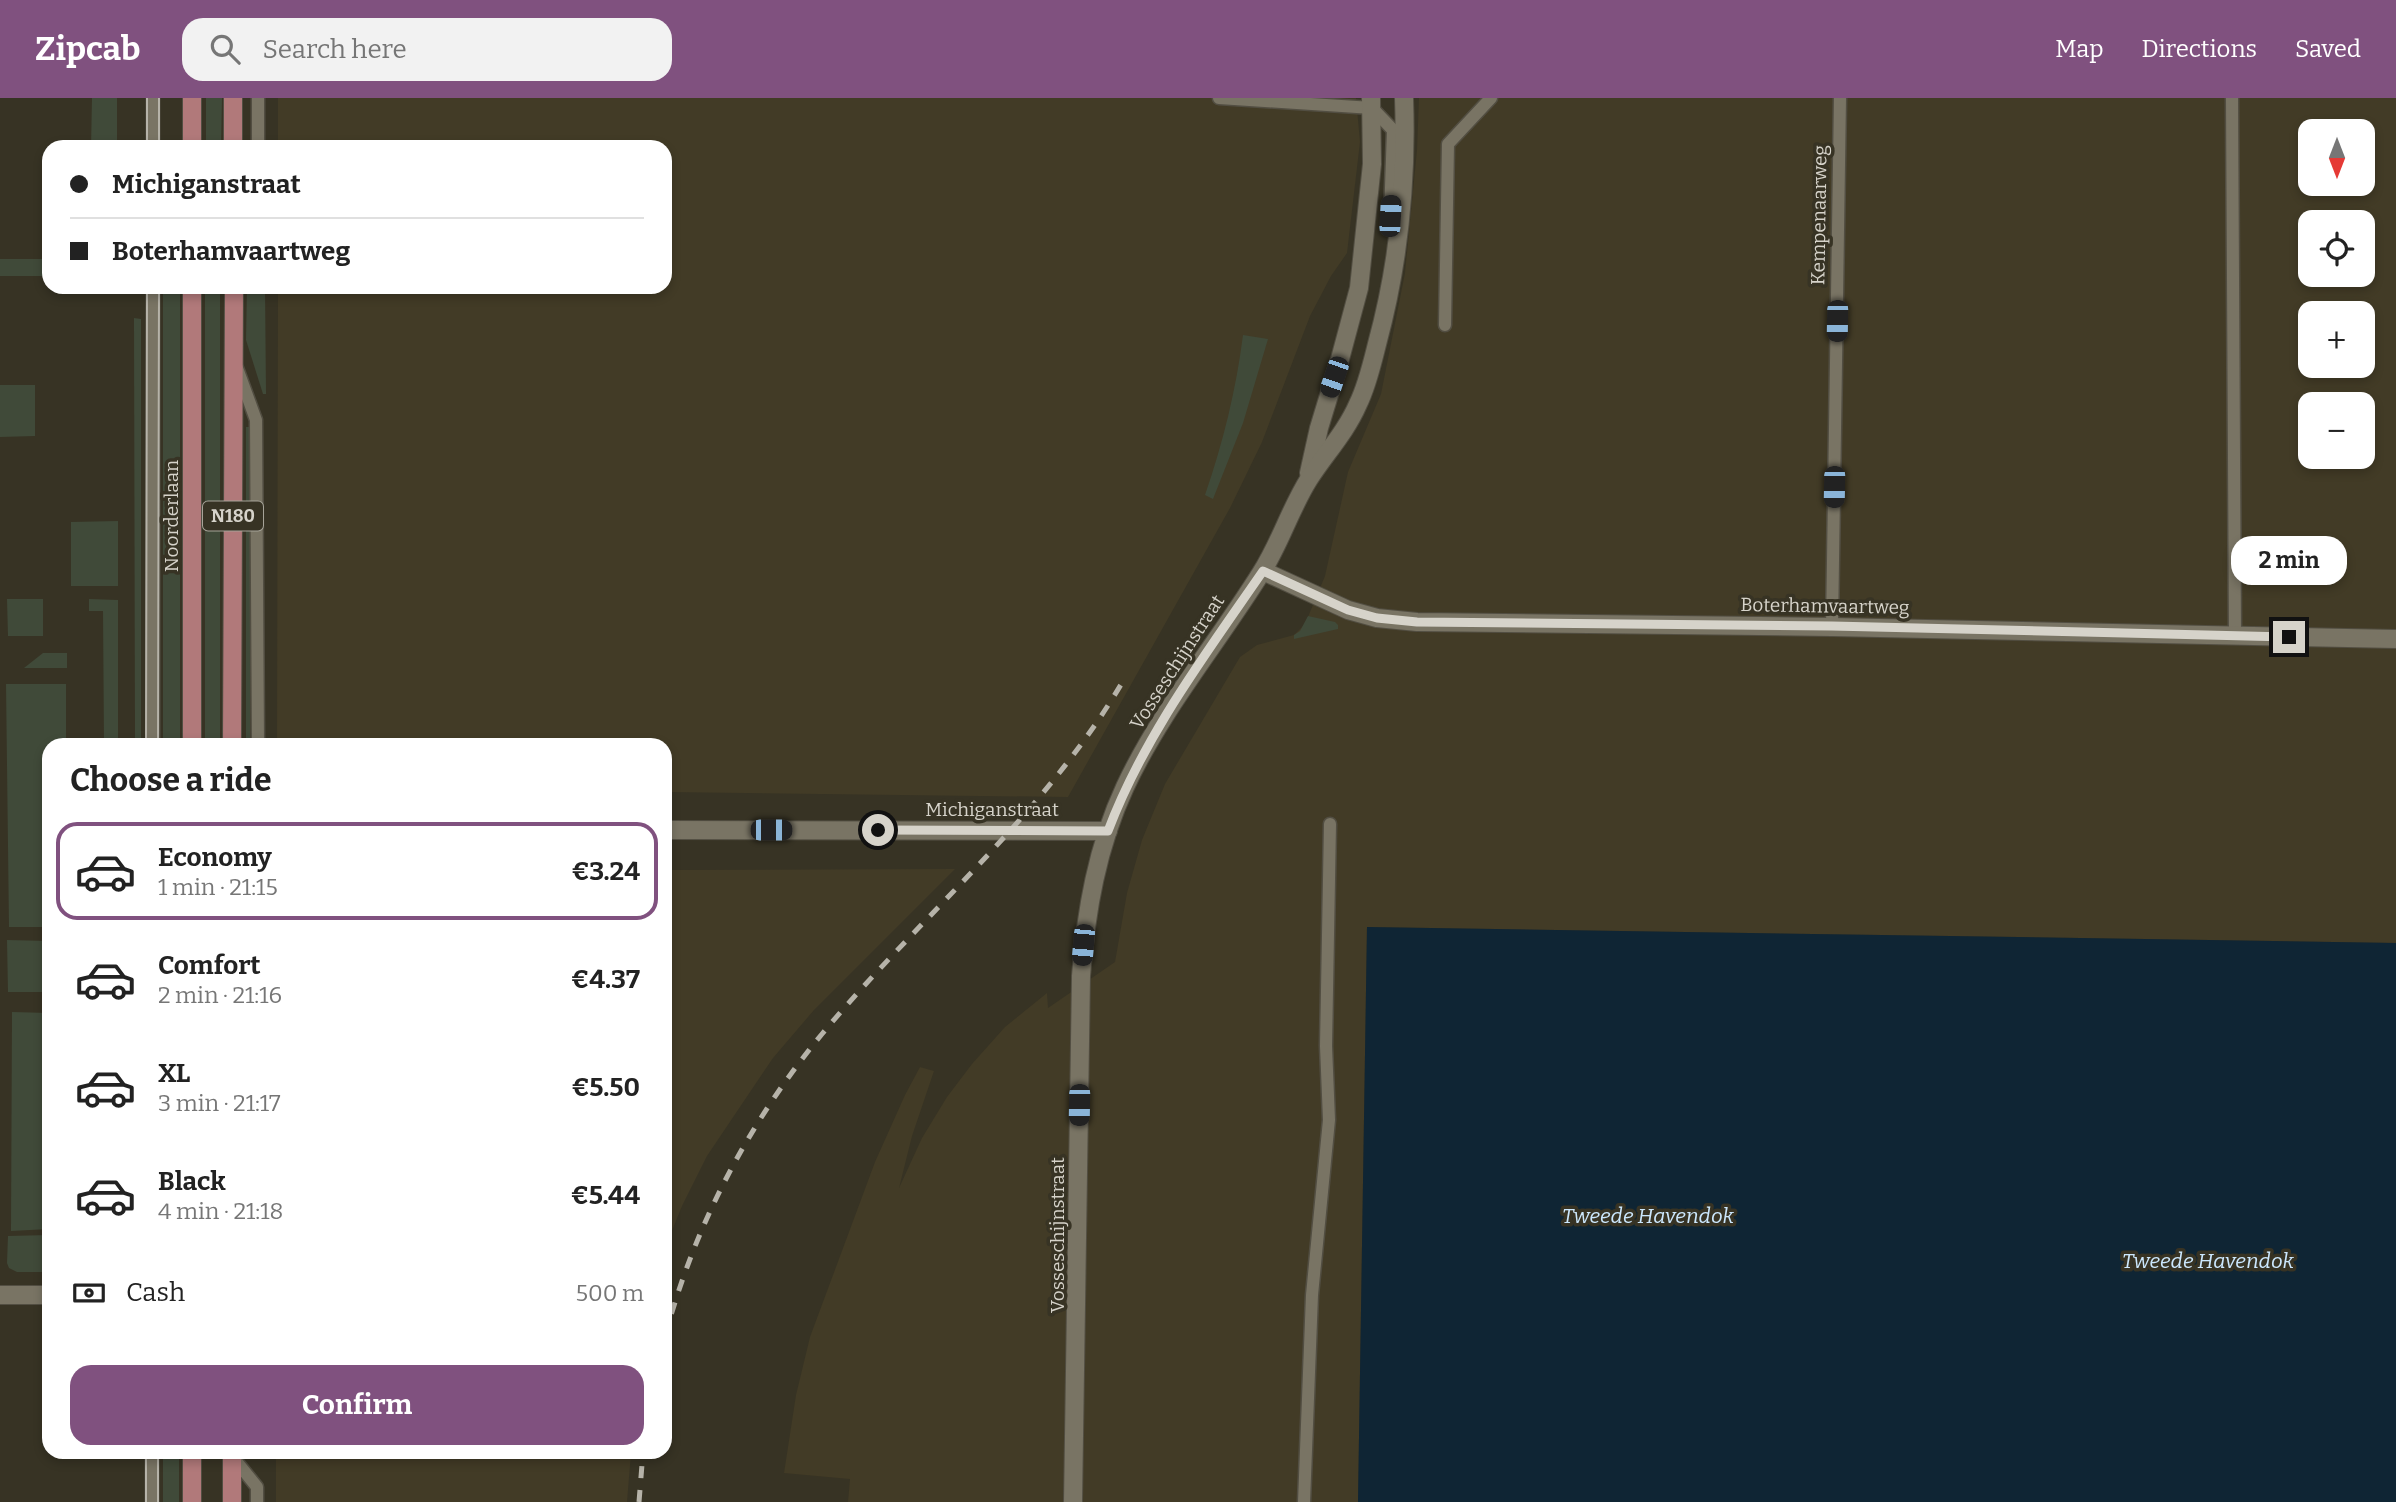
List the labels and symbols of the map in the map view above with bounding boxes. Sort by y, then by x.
north arrow [2298,119,2375,196]
street label: Kempenaarweg [1806,144,1832,285]
car [1379,194,1402,238]
car [1827,300,1848,342]
car [1318,354,1351,400]
street label: Noorderlaan [160,460,183,572]
car [1824,466,1845,508]
road number: N180 [203,502,263,530]
callout: 2 min [2231,536,2347,584]
street label: Vosseschijnstraat [1125,590,1229,734]
street label: Boterhamvaartweg [1740,593,1910,619]
route end [2273,621,2305,653]
street label: Michiganstraat [925,798,1059,821]
route start [862,814,894,846]
car [751,820,793,841]
car [1071,923,1096,967]
car [1069,1084,1090,1126]
street label: Vosseschijnstraat [1046,1157,1069,1313]
water label: Tweede Havendok [1562,1203,1735,1229]
water label: Tweede Havendok [2122,1248,2295,1274]

